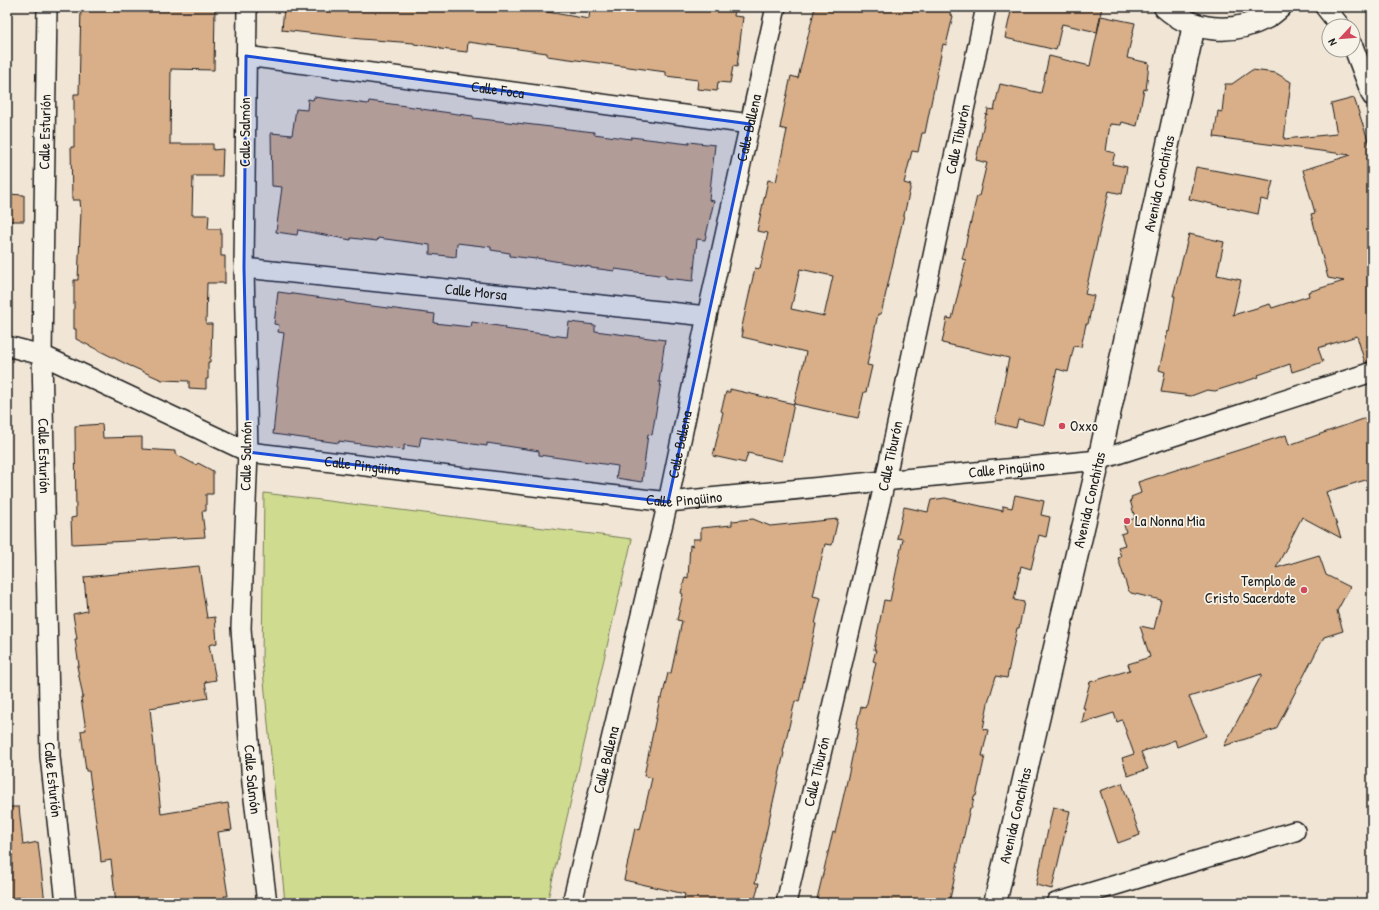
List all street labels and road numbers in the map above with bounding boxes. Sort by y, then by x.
street label: Calle Foca [470,75,526,103]
street label: Calle Ballena [731,92,766,164]
street label: Calle Esturión [33,94,56,170]
street label: Calle Salmón [234,97,255,167]
street label: Calle Tiburón [940,102,975,176]
street label: Avenida Conchitas [1138,133,1180,234]
street label: Calle Morsa [444,278,508,305]
street label: Calle Ballena [662,409,697,480]
street label: Calle Esturión [33,418,56,494]
street label: Calle Tiburón [872,419,908,493]
street label: Calle Salmón [234,421,257,491]
street label: Calle Pingüino [323,450,402,480]
street label: Avenida Conchitas [1068,450,1111,550]
street label: Calle Pingüino [968,454,1046,483]
street label: Calle Pingüino [645,486,723,512]
street label: Calle Ballena [588,724,624,796]
street label: Calle Tiburón [798,734,835,809]
street label: Calle Esturión [40,742,68,819]
street label: Calle Salmón [239,744,267,816]
street label: Avenida Conchitas [994,765,1037,865]

